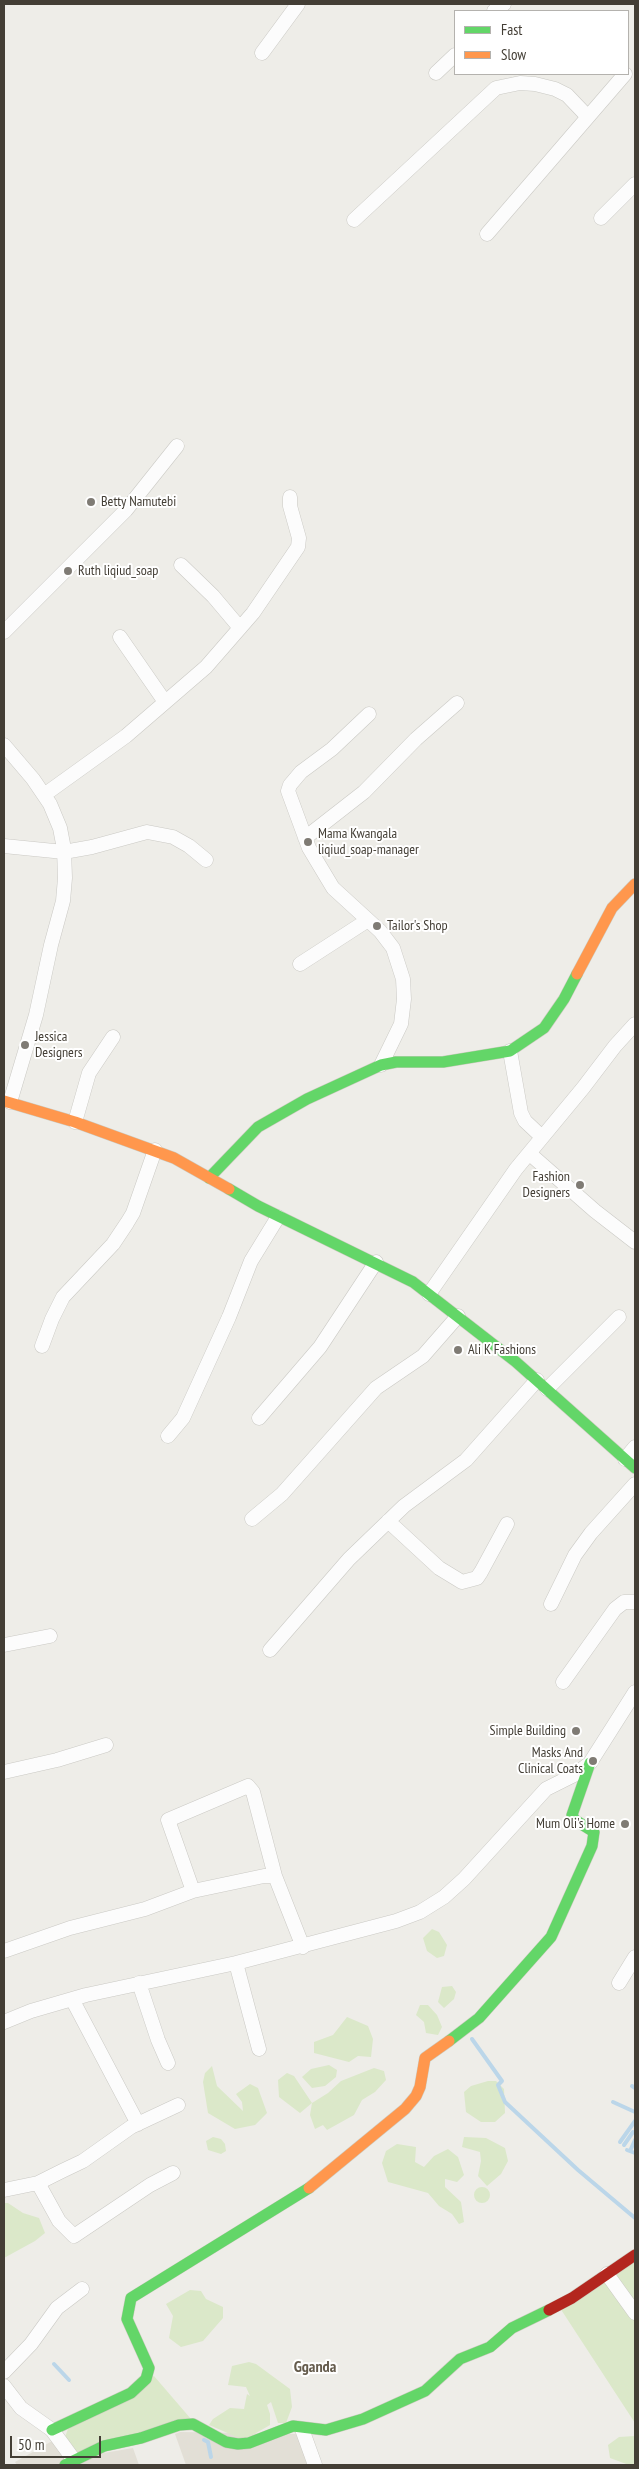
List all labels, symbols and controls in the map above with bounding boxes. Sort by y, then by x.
legend [454,10,629,75]
text: Fast [501,20,522,39]
text: Slow [501,45,526,64]
place label: Betty Namutebi [101,494,176,510]
marker: Betty Namutebi [85,496,97,508]
place label: Ruth liqiud_soap [78,563,158,579]
marker: Ruth liqiud_soap [62,565,74,577]
place label: Mama Kwangala liqiud_soap-manager [318,826,419,859]
marker: Mama Kwangala liqiud_soap-manager [302,836,314,848]
place label: Tailor's Shop [387,918,448,934]
marker: Tailor's Shop [371,920,383,932]
place label: Jessica Designers [35,1029,82,1062]
marker: Jessica Designers [19,1039,31,1051]
place label: Fashion Designers [523,1169,570,1202]
marker: Fashion Designers [574,1179,586,1191]
place label: Ali K Fashions [468,1342,536,1358]
marker: Ali K Fashions [452,1344,464,1356]
place label: Simple Building [489,1723,566,1739]
marker: Simple Building [570,1725,582,1737]
place label: Masks And Clinical Coats [518,1745,583,1778]
marker: Masks And Clinical Coats [587,1755,599,1767]
place label: Mum Oli's Home [536,1816,615,1832]
marker: Mum Oli's Home [619,1818,631,1830]
district label: Gganda [294,2357,336,2377]
scale bar [12,2426,104,2458]
text: 50 m [18,2435,44,2454]

